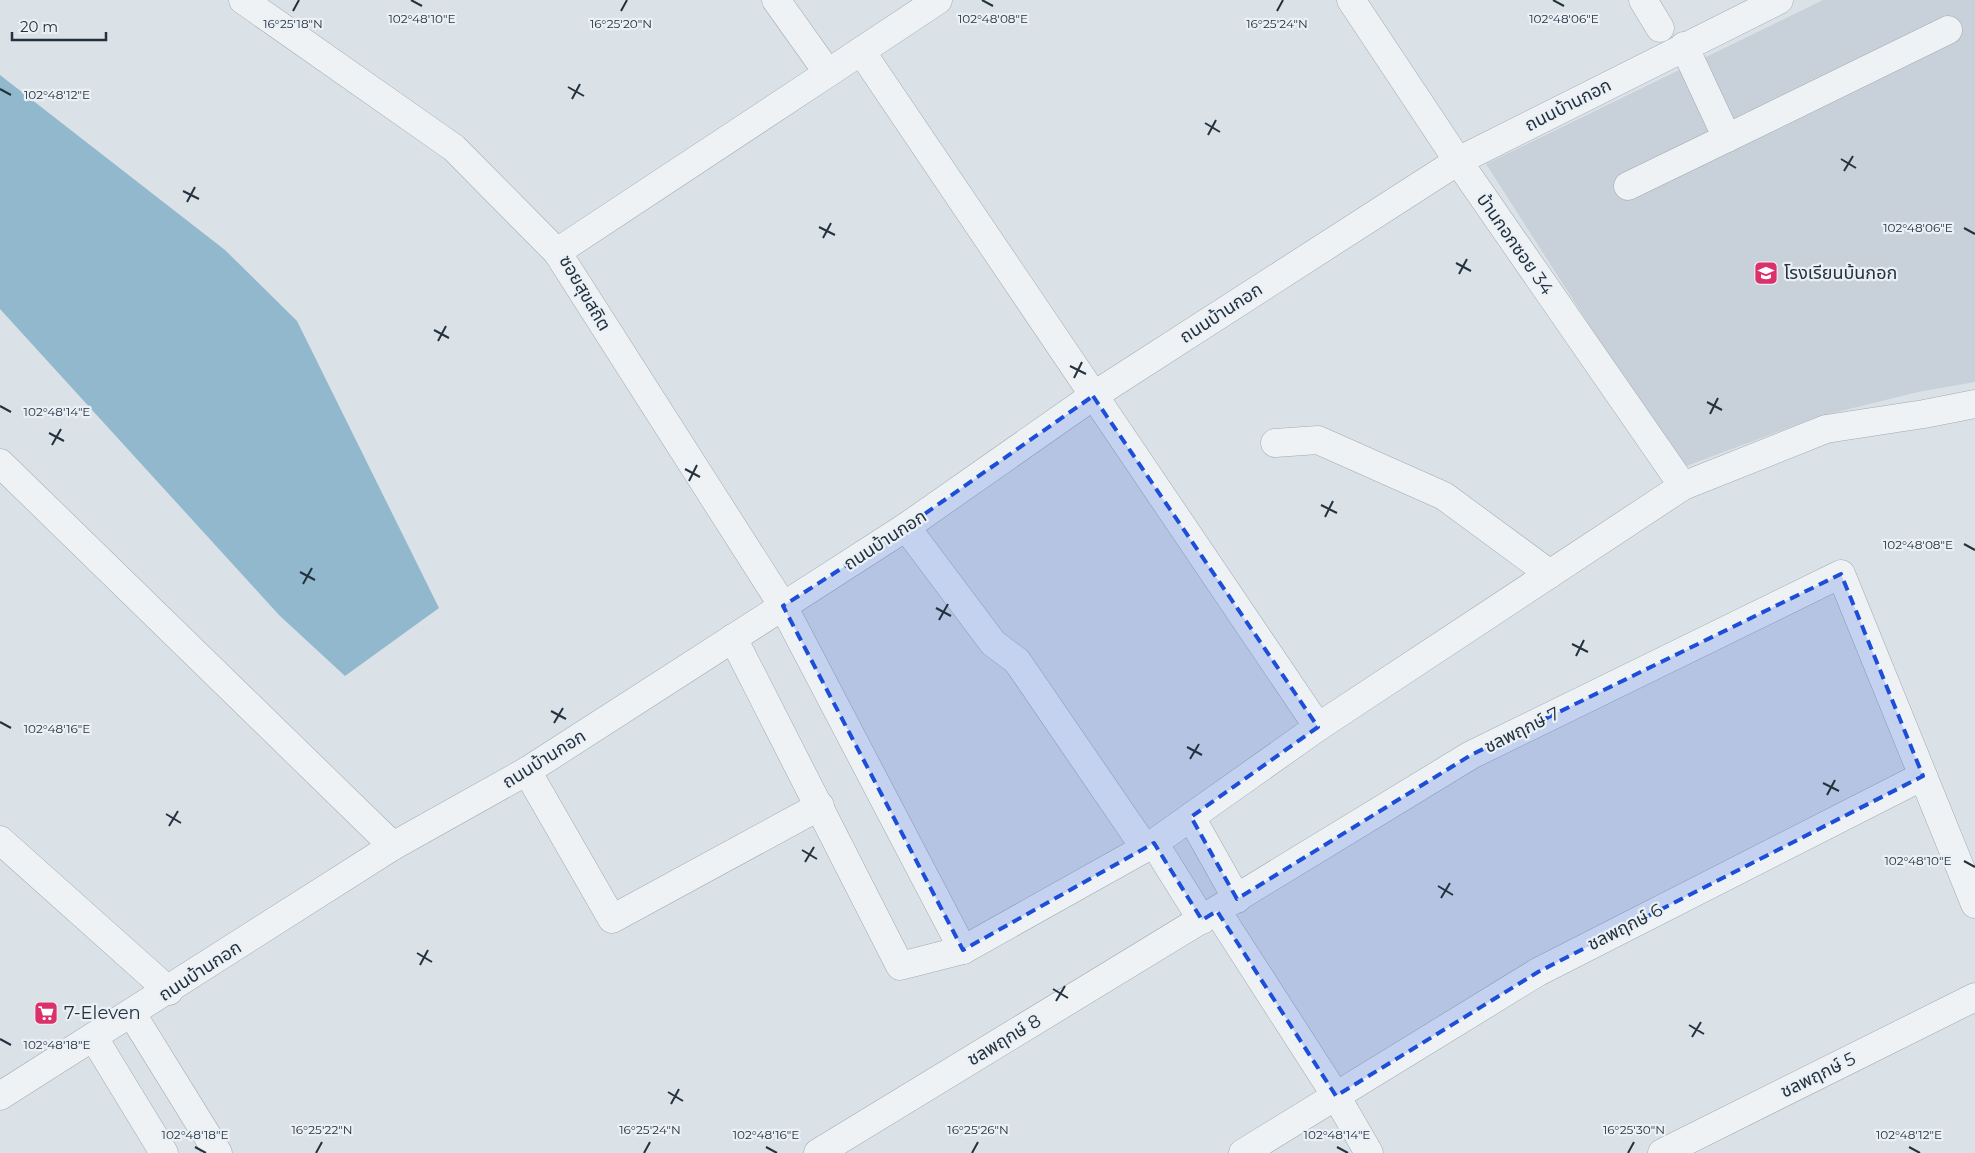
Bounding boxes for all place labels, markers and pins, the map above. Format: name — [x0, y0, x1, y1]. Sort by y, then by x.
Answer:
school or university icon: โรงเรียนบ้นกอก — [1753, 260, 1779, 286]
place label: โรงเรียนบ้นกอก — [1784, 262, 1897, 284]
supermarket icon: 7-Eleven — [33, 1000, 59, 1026]
place label: 7-Eleven — [64, 1002, 141, 1024]

